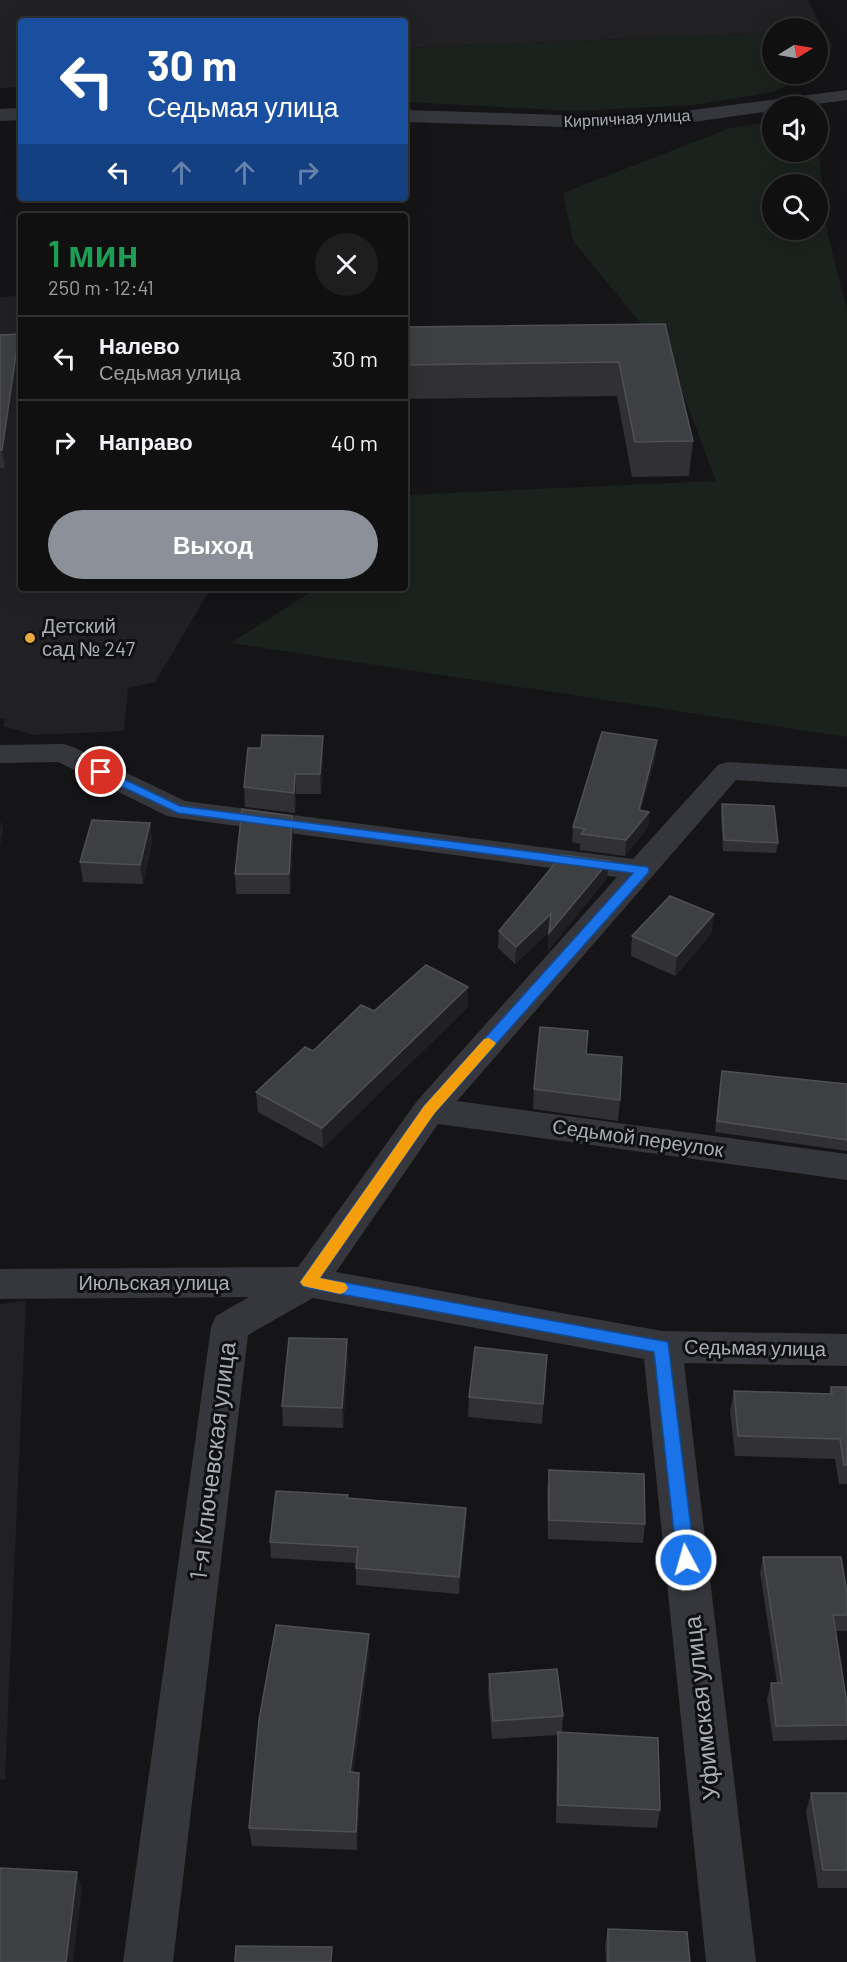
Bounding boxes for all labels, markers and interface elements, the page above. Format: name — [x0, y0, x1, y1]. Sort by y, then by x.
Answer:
north arrow — [762, 18, 828, 84]
map controls — [762, 18, 828, 240]
text: 30 m — [147, 39, 237, 89]
icon: left — [48, 42, 126, 120]
text: Седьмая улица — [147, 90, 339, 122]
button: sound — [762, 96, 828, 162]
street label: Кирпичная улица — [563, 105, 691, 130]
icon: left — [102, 156, 135, 189]
icon: ahead — [165, 156, 198, 189]
icon: ahead — [228, 156, 261, 189]
icon: right — [291, 156, 324, 189]
button: search — [762, 174, 828, 240]
text: 1 мин — [48, 231, 138, 274]
button: close — [315, 233, 378, 296]
text: 250 m · 12:41 — [48, 275, 154, 299]
text: Налево — [99, 332, 180, 358]
icon: left — [48, 342, 81, 375]
text: 30 m — [332, 345, 378, 371]
text: Седьмая улица — [99, 360, 241, 384]
icon: right — [48, 426, 81, 459]
text: Направо — [99, 428, 193, 454]
text: 40 m — [331, 429, 378, 455]
button: Выход — [48, 510, 378, 579]
place label: Детский сад № 247 — [42, 613, 135, 660]
marker: Детский сад № 247 — [23, 631, 37, 645]
pin — [75, 746, 126, 797]
icon: arrive — [84, 755, 117, 788]
street label: Седьмой переулок — [551, 1113, 725, 1161]
street label: Июльская улица — [78, 1270, 230, 1294]
street label: Седьмая улица — [684, 1334, 827, 1360]
street label: 1-я Ключевская улица — [183, 1340, 241, 1581]
position arrow — [654, 1528, 718, 1592]
street label: Уфимская улица — [676, 1614, 725, 1802]

